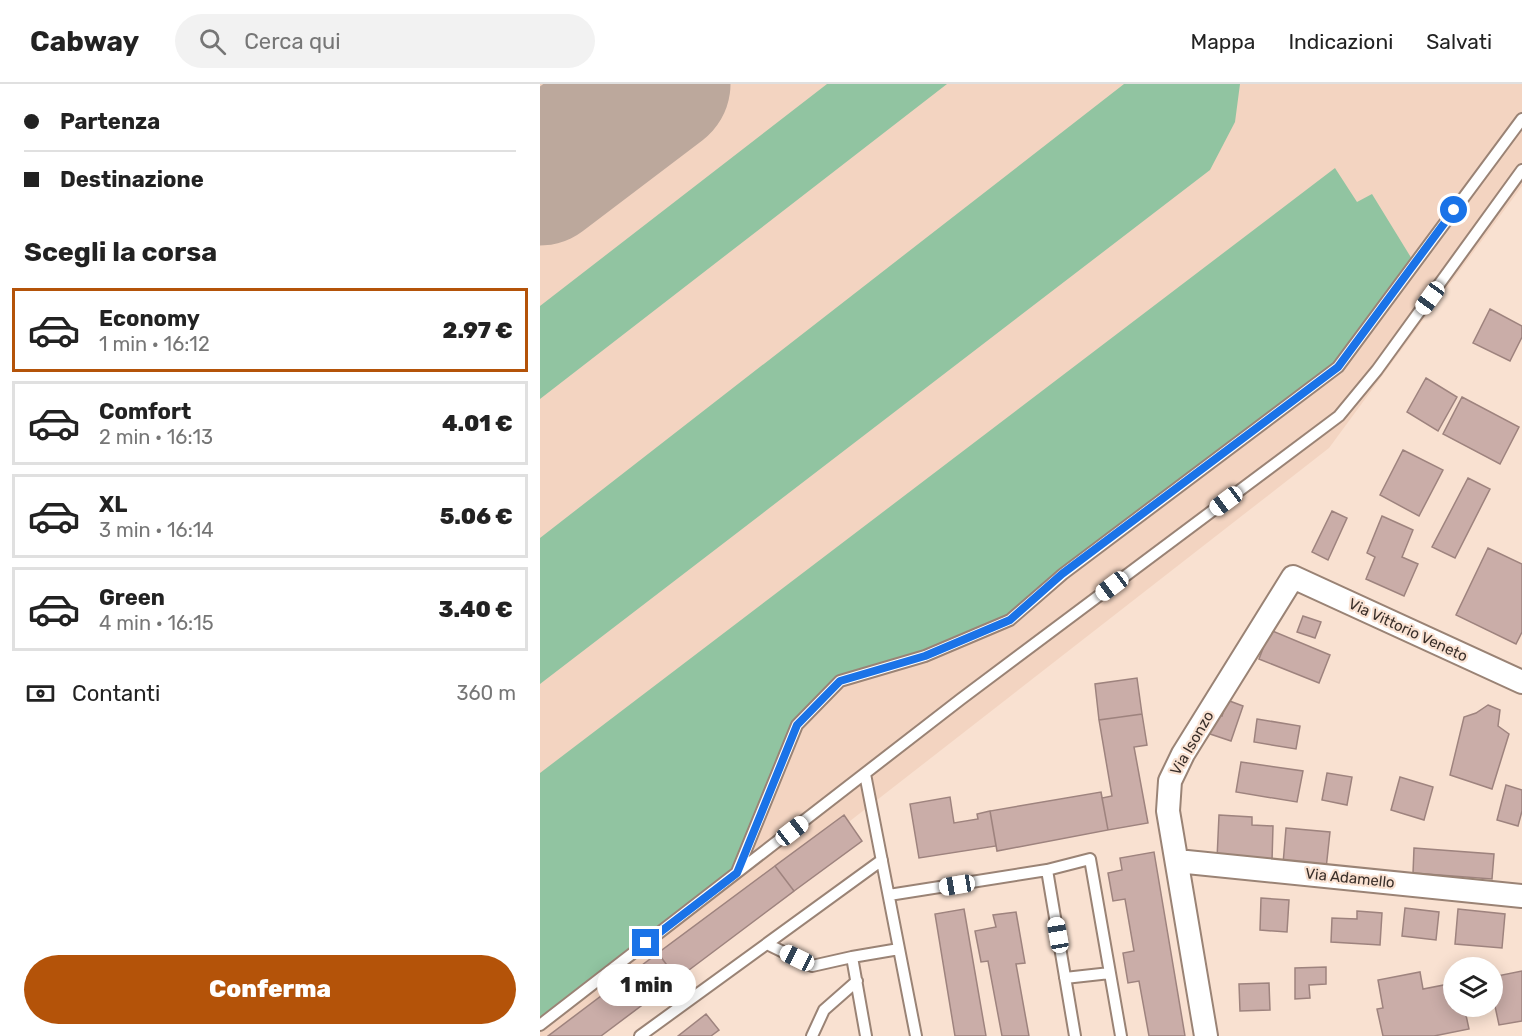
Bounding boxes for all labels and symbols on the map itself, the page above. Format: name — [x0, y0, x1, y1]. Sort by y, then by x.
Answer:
route start — [1440, 196, 1467, 223]
car — [1412, 278, 1448, 318]
car — [1206, 483, 1246, 519]
car — [1092, 568, 1132, 604]
street label: Via Vittorio Veneto — [1346, 595, 1470, 665]
street label: Via Isonzo — [1166, 708, 1218, 778]
car — [772, 813, 812, 849]
street label: Via Adamello — [1304, 864, 1396, 892]
car — [938, 873, 976, 897]
car — [1046, 916, 1070, 954]
route end — [632, 929, 659, 956]
car — [777, 942, 817, 974]
callout: 1 min — [597, 964, 696, 1006]

